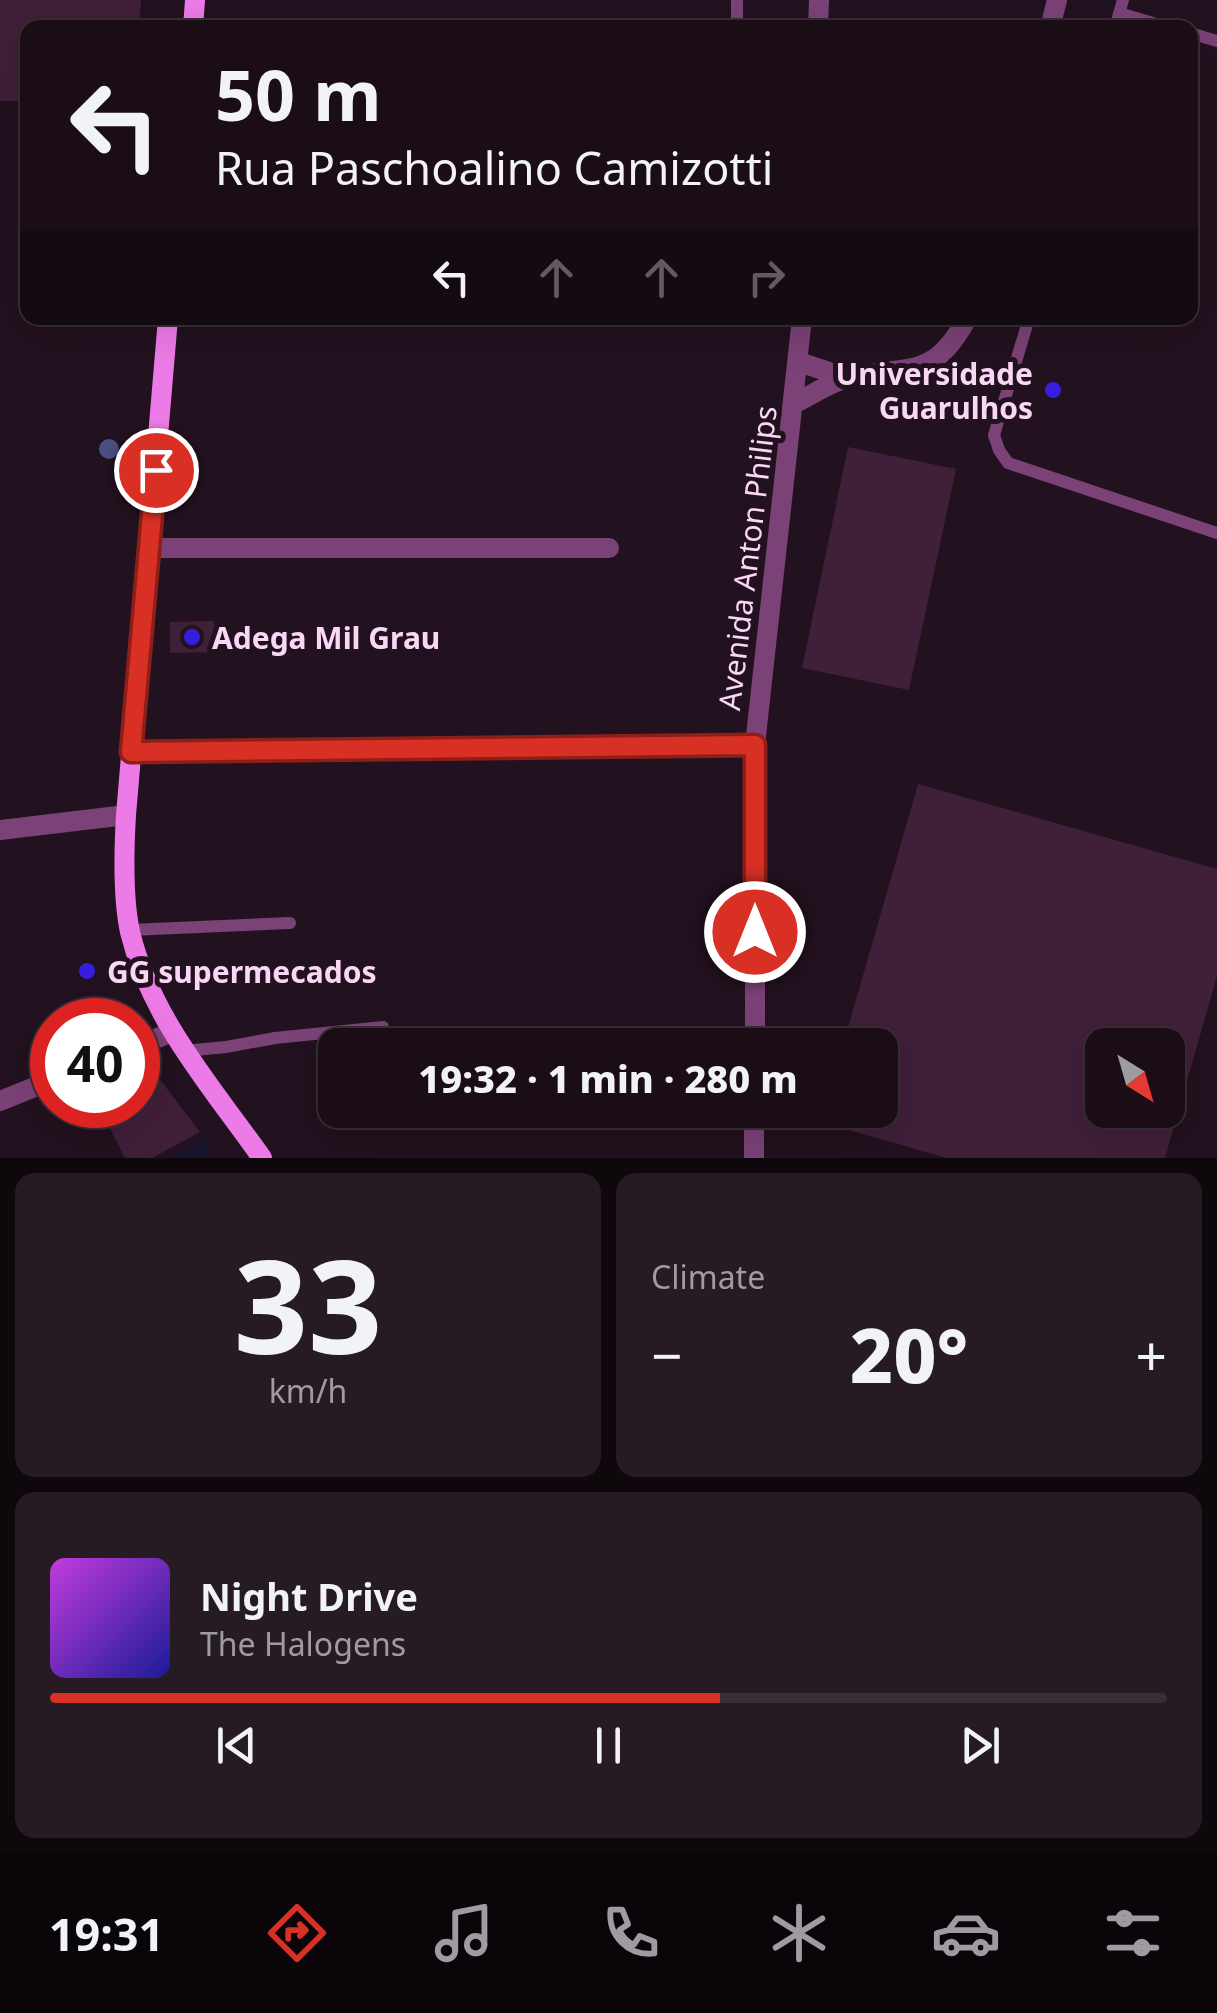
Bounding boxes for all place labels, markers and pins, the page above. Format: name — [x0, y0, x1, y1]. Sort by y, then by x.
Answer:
place label: Universidade Guarulhos — [836, 353, 1033, 428]
marker: Universidade Guarulhos — [1042, 379, 1064, 401]
pin — [114, 428, 199, 513]
place label: Adega Mil Grau — [212, 617, 440, 658]
marker: Adega Mil Grau — [181, 626, 203, 648]
place label: GG supermecados — [107, 951, 376, 992]
marker: GG supermecados — [76, 960, 98, 982]

